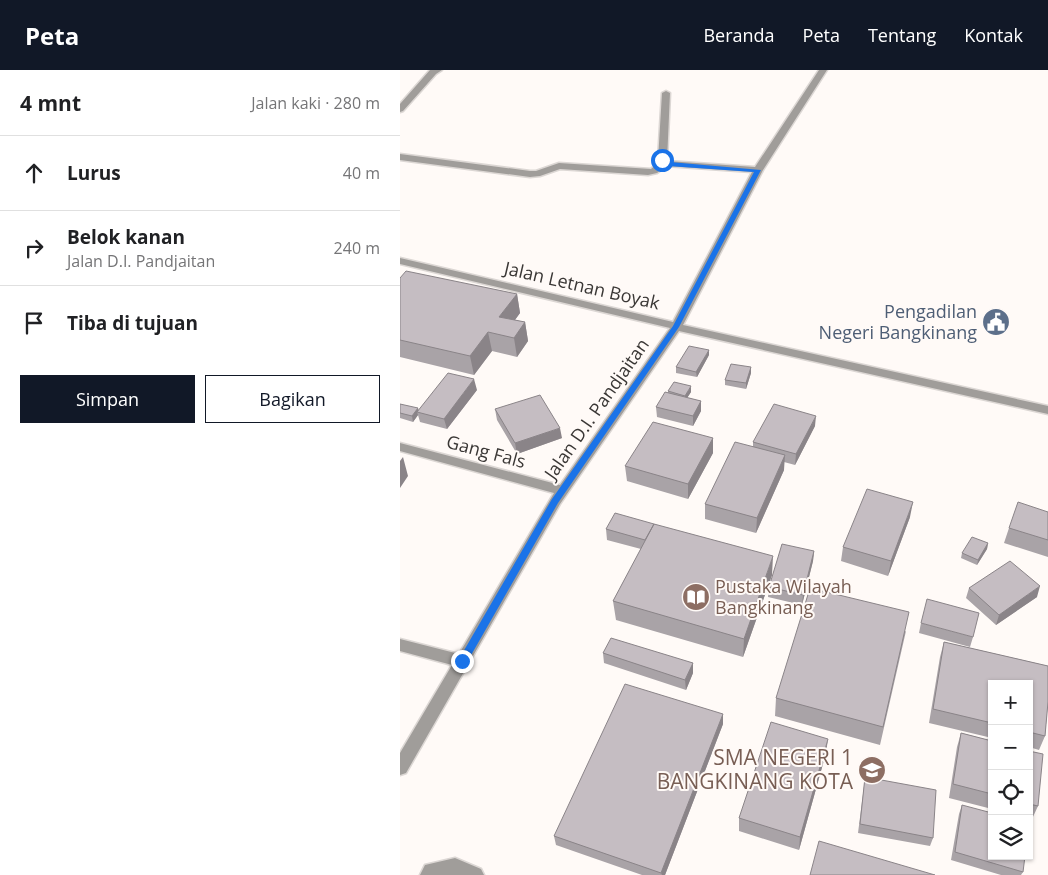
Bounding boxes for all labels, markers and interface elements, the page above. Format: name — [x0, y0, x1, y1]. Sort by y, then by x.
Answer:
text: Peta — [25, 19, 79, 52]
text: Beranda — [703, 23, 775, 47]
text: Peta — [803, 23, 840, 47]
text: Tentang — [868, 23, 936, 47]
text: Kontak — [964, 23, 1023, 47]
text: 4 mnt — [20, 89, 81, 117]
text: Jalan kaki · 280 m — [251, 92, 380, 114]
route start — [651, 149, 674, 172]
icon: ahead — [20, 159, 48, 187]
text: Lurus — [67, 160, 121, 186]
text: 40 m — [343, 162, 380, 184]
text: Belok kanan — [67, 224, 185, 250]
icon: right — [20, 234, 48, 262]
text: 240 m — [334, 237, 380, 259]
text: Jalan D.I. Pandjaitan — [67, 250, 215, 272]
street label: Jalan Letnan Boyak — [500, 255, 663, 315]
place label: Pengadilan Negeri Bangkinang — [819, 299, 977, 344]
public building icon: Pengadilan Negeri Bangkinang — [981, 307, 1011, 337]
icon: arrive — [20, 309, 48, 337]
text: Tiba di tujuan — [67, 310, 198, 336]
street label: Jalan D.I. Pandjaitan — [537, 333, 654, 485]
button: Simpan — [20, 375, 195, 423]
button: Bagikan — [205, 375, 380, 423]
street label: Gang Fals — [444, 429, 528, 473]
place label: Pustaka Wilayah Bangkinang — [715, 574, 852, 619]
library icon: Pustaka Wilayah Bangkinang — [681, 582, 711, 612]
route end — [451, 650, 474, 673]
map controls — [988, 680, 1033, 860]
button: + — [988, 680, 1033, 725]
button: − — [988, 725, 1033, 770]
place label: SMA NEGERI 1 BANGKINANG KOTA — [657, 743, 854, 795]
school or university icon: SMA NEGERI 1 BANGKINANG KOTA — [857, 755, 887, 785]
button: locate — [988, 770, 1033, 815]
button: layers — [988, 815, 1033, 860]

